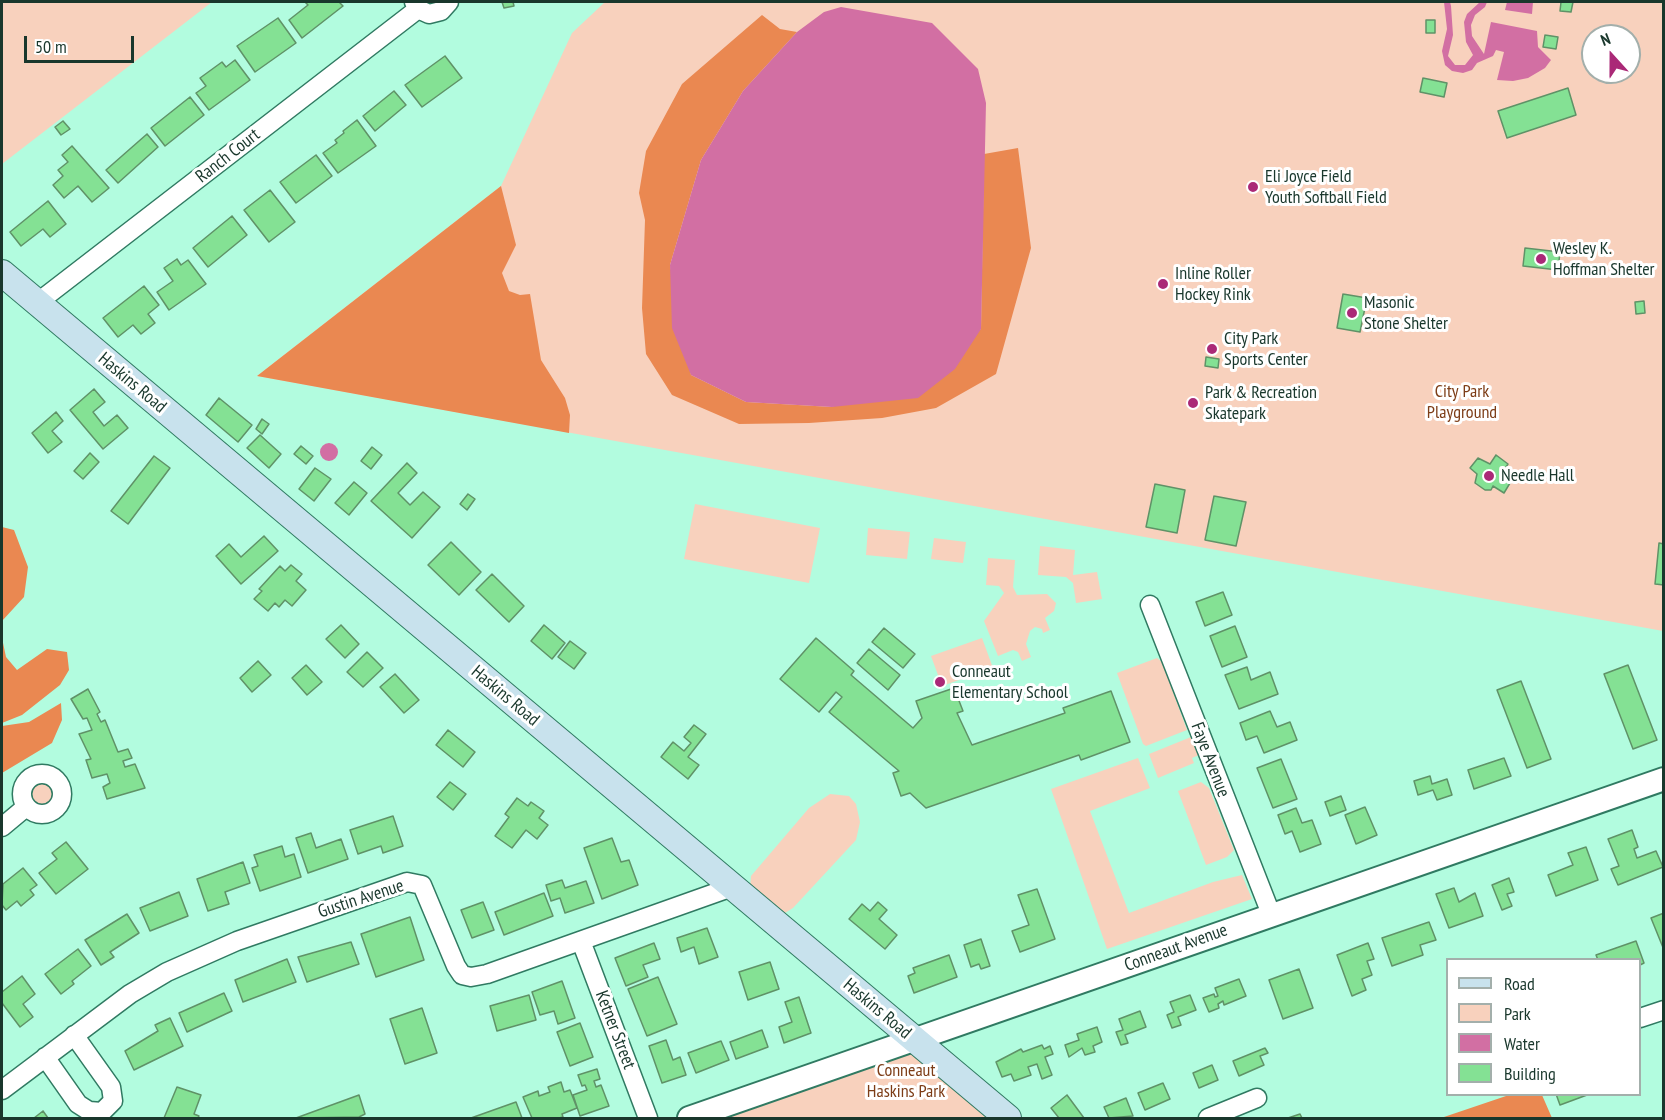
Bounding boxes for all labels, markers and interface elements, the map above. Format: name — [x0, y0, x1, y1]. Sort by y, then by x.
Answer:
scale bar — [27, 24, 136, 62]
north arrow — [1581, 24, 1641, 84]
text: N — [1598, 28, 1613, 50]
text: 50 m — [35, 35, 67, 58]
street label: Ranch Court — [192, 124, 264, 188]
place label: Eli Joyce Field Youth Softball Field — [1265, 166, 1387, 208]
marker: Eli Joyce Field Youth Softball Field — [1246, 180, 1260, 194]
place label: Wesley K. Hoffman Shelter — [1553, 238, 1655, 280]
marker: Wesley K. Hoffman Shelter — [1534, 252, 1548, 266]
place label: Inline Roller Hockey Rink — [1175, 263, 1251, 306]
marker: Inline Roller Hockey Rink — [1156, 277, 1170, 291]
place label: Masonic Stone Shelter — [1364, 292, 1448, 334]
marker: Masonic Stone Shelter — [1345, 306, 1359, 320]
place label: City Park Sports Center — [1224, 328, 1308, 370]
marker: City Park Sports Center — [1205, 342, 1219, 356]
street label: Haskins Road — [94, 348, 170, 418]
park label: City Park Playground — [1427, 381, 1497, 424]
place label: Park & Recreation Skatepark — [1205, 382, 1317, 424]
marker: Park & Recreation Skatepark — [1186, 396, 1200, 410]
place label: Needle Hall — [1501, 465, 1574, 487]
marker: Needle Hall — [1482, 469, 1496, 483]
street label: Haskins Road — [467, 661, 543, 731]
place label: Conneaut Elementary School — [952, 661, 1068, 704]
marker: Conneaut Elementary School — [933, 675, 947, 689]
street label: Faye Avenue — [1186, 720, 1234, 800]
street label: Gustin Avenue — [315, 875, 407, 923]
street label: Conneaut Avenue — [1122, 919, 1230, 977]
legend — [1446, 958, 1641, 1096]
text: Road — [1504, 972, 1535, 995]
street label: Haskins Road — [839, 974, 915, 1044]
street label: Ketner Street — [590, 988, 640, 1072]
text: Park — [1504, 1002, 1531, 1025]
text: Water — [1504, 1032, 1540, 1055]
park label: Conneaut Haskins Park — [867, 1060, 945, 1102]
text: Building — [1504, 1062, 1556, 1085]

